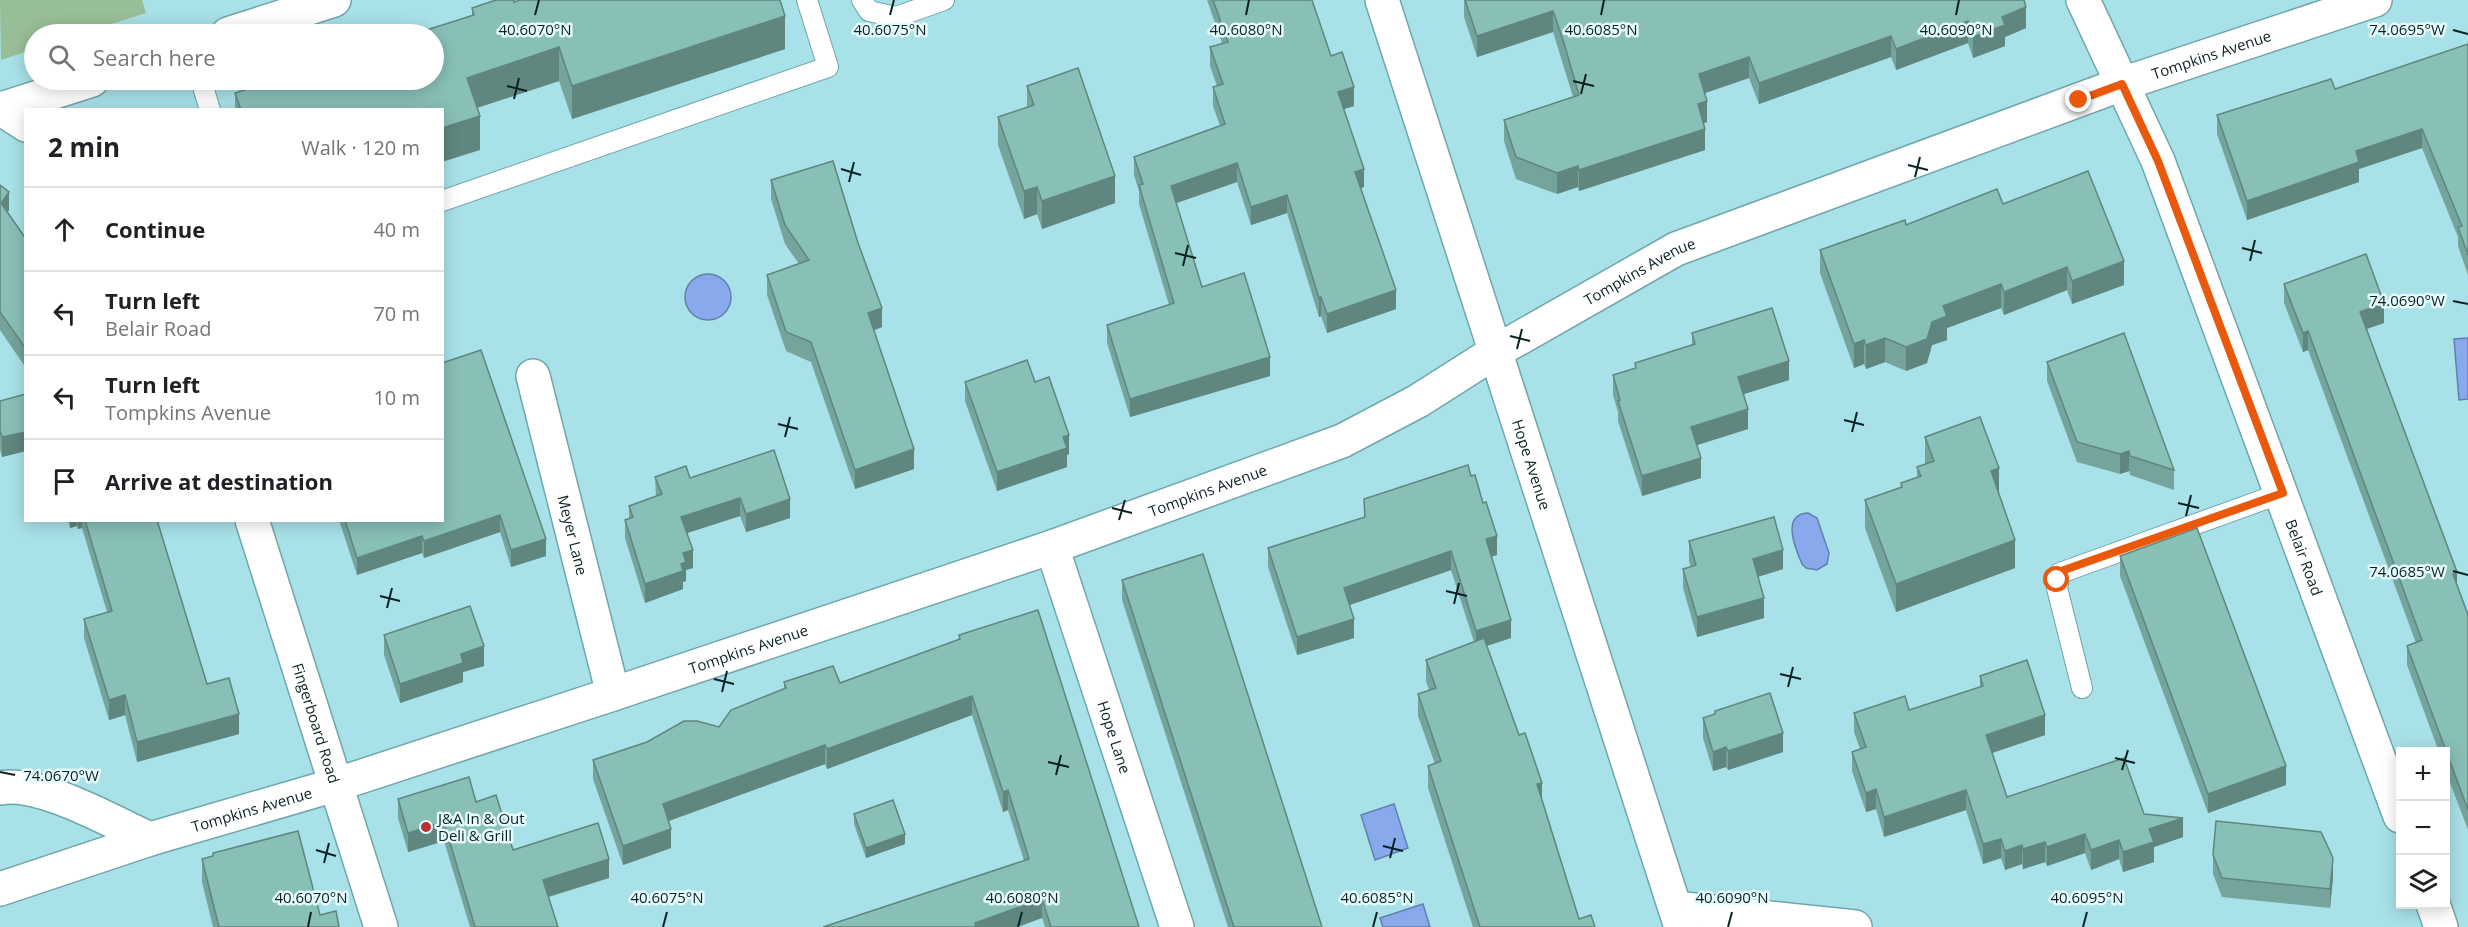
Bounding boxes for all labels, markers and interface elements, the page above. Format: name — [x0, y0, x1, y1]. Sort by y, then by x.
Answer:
text: 40.6070°N — [498, 19, 572, 39]
text: 40.6075°N — [853, 19, 927, 39]
text: 40.6080°N — [1209, 19, 1283, 39]
text: 40.6085°N — [1564, 19, 1638, 39]
text: 40.6090°N — [1919, 19, 1993, 39]
text: 74.0695°W — [2369, 19, 2445, 39]
search box — [24, 24, 444, 90]
street label: Tompkins Avenue — [2149, 25, 2273, 84]
icon: search — [45, 41, 78, 74]
text: Search here — [93, 42, 216, 72]
route end — [2065, 86, 2091, 112]
text: 2 min — [48, 129, 120, 165]
text: Walk · 120 m — [301, 134, 420, 161]
icon: ahead — [48, 213, 81, 246]
text: Continue — [105, 214, 205, 244]
text: 40 m — [373, 216, 420, 243]
street label: Tompkins Avenue — [1580, 233, 1698, 310]
text: Turn left — [105, 285, 200, 315]
text: 74.0690°W — [2369, 290, 2445, 310]
icon: left — [48, 297, 81, 330]
text: 70 m — [373, 300, 420, 327]
text: Belair Road — [105, 315, 211, 342]
text: Turn left — [105, 369, 200, 399]
icon: left — [48, 381, 81, 414]
text: 10 m — [373, 384, 420, 411]
text: Tompkins Avenue — [105, 399, 271, 426]
street label: Hope Avenue — [1508, 417, 1556, 512]
street label: Tompkins Avenue — [1146, 459, 1270, 521]
icon: arrive — [48, 465, 81, 498]
text: Arrive at destination — [105, 466, 333, 496]
street label: Meyer Lane — [553, 493, 593, 577]
street label: Belair Road — [2281, 516, 2328, 598]
text: 74.0685°W — [2369, 561, 2445, 581]
route start — [2043, 566, 2069, 592]
street label: Tompkins Avenue — [686, 619, 811, 678]
street label: Fingerboard Road — [288, 660, 345, 786]
street label: Hope Lane — [1093, 698, 1136, 776]
map controls — [2396, 747, 2450, 909]
button: + — [2396, 747, 2450, 801]
text: 74.0670°W — [23, 765, 99, 785]
street label: Tompkins Avenue — [189, 782, 314, 836]
button: − — [2396, 801, 2450, 855]
place label: J&A In & Out Deli & Grill — [436, 808, 525, 845]
marker: J&A In & Out Deli & Grill — [419, 820, 433, 834]
button: layers — [2396, 855, 2450, 909]
text: 40.6070°N — [274, 887, 348, 907]
text: 40.6075°N — [630, 887, 704, 907]
text: 40.6080°N — [985, 887, 1059, 907]
text: 40.6085°N — [1340, 887, 1414, 907]
text: 40.6090°N — [1695, 887, 1769, 907]
text: 40.6095°N — [2050, 887, 2124, 907]

